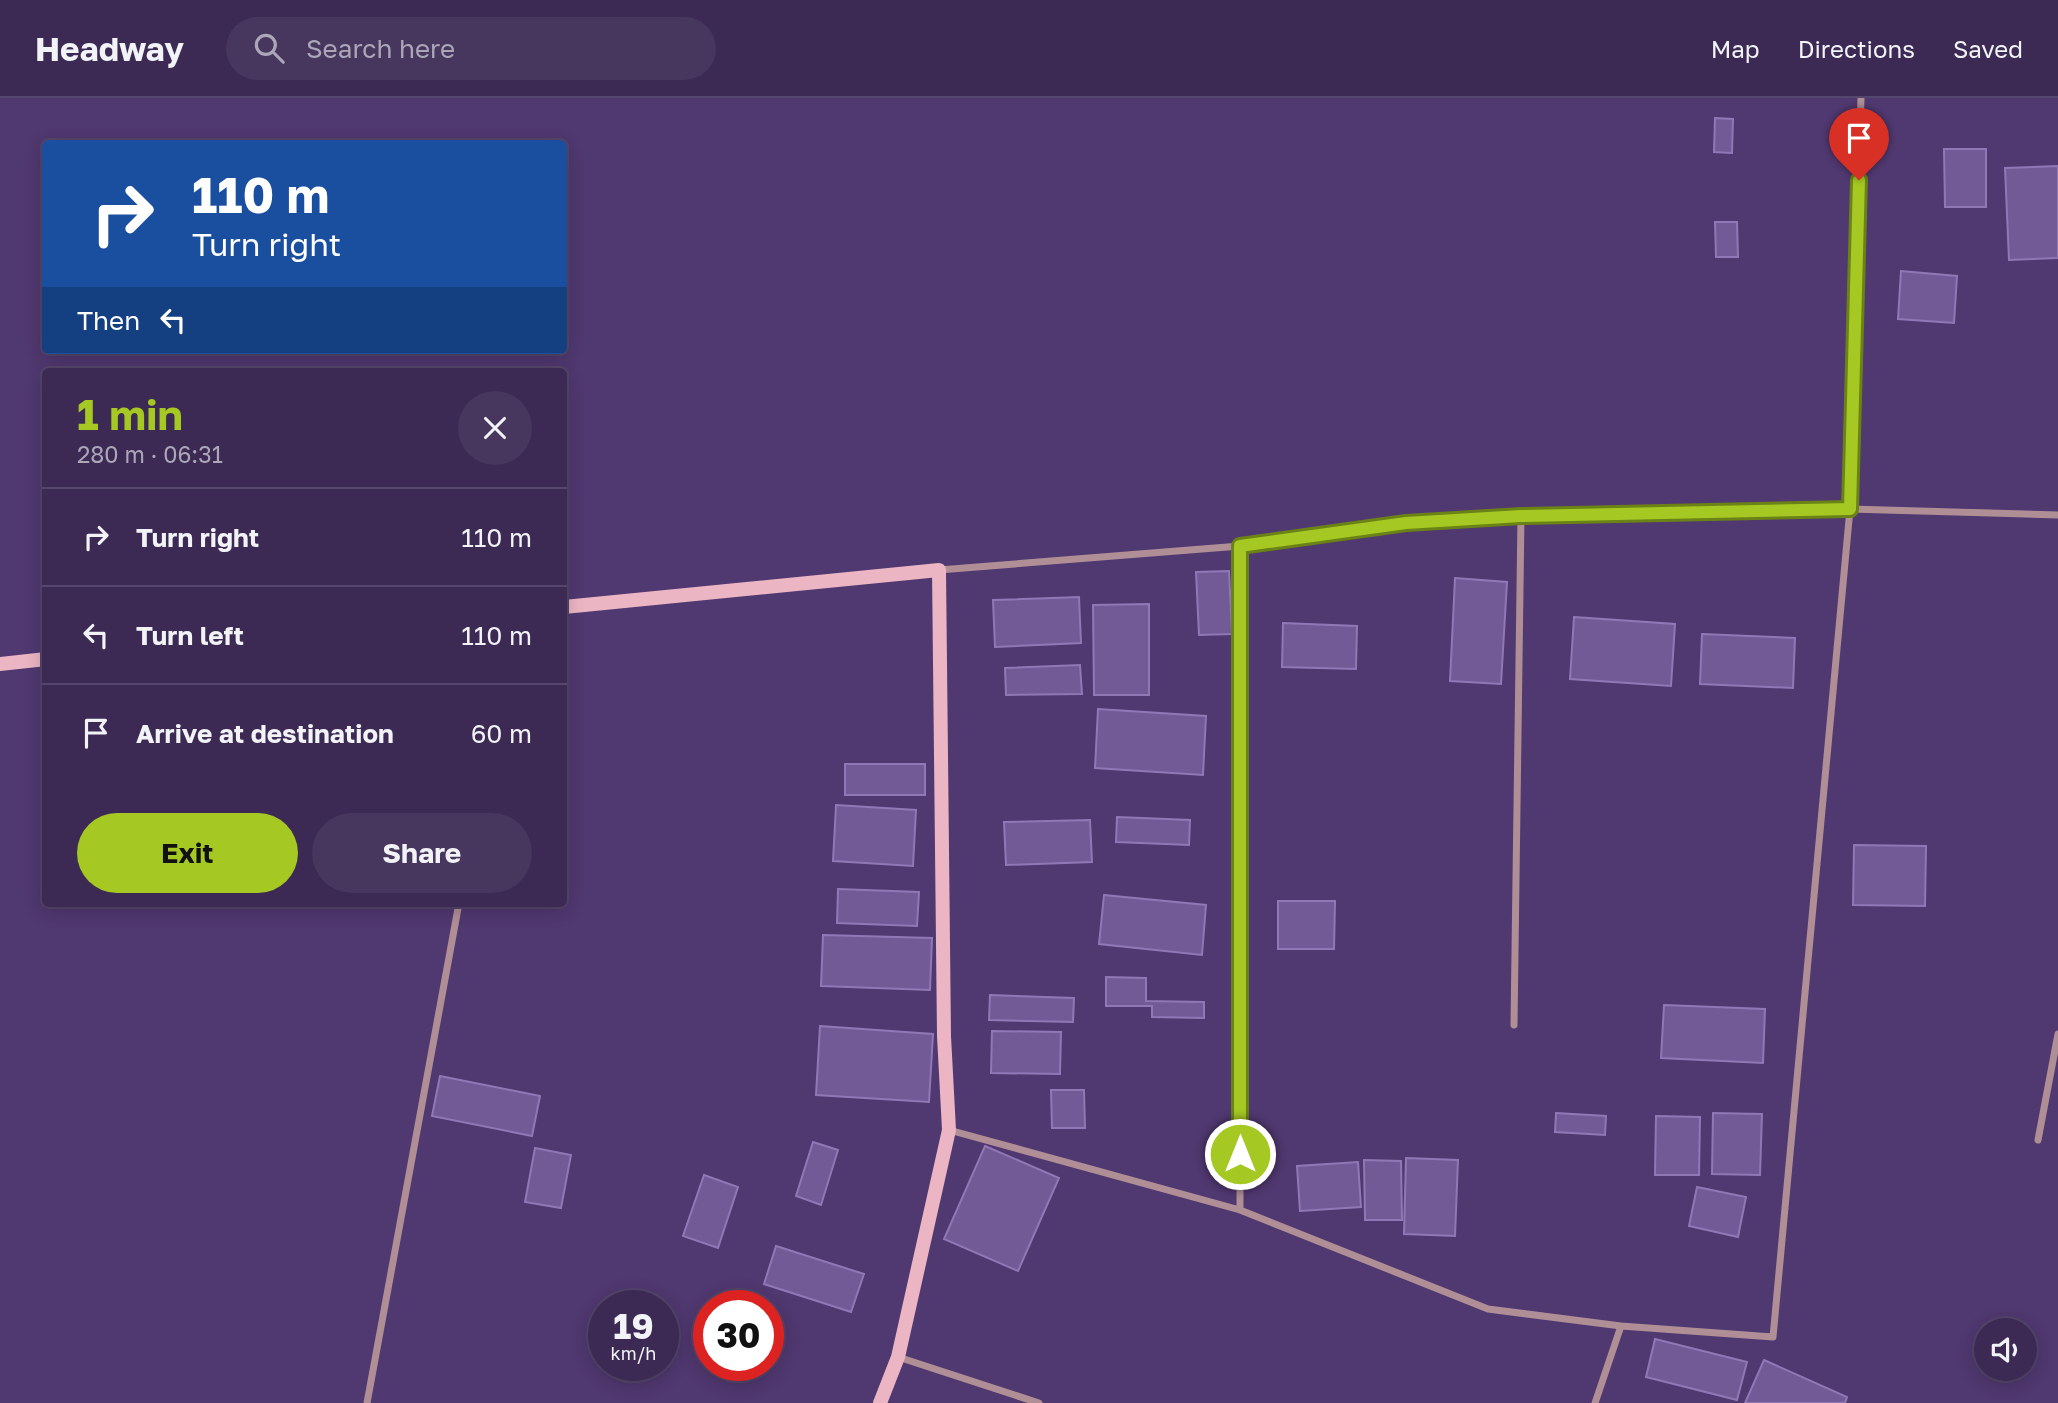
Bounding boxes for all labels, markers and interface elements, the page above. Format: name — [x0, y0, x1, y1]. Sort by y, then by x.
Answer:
search box — [226, 17, 716, 80]
text: Headway — [35, 29, 184, 68]
icon: search — [250, 29, 288, 67]
text: Search here — [306, 33, 455, 64]
text: Map — [1711, 34, 1760, 63]
text: Directions — [1798, 34, 1915, 63]
text: Saved — [1953, 34, 2023, 63]
pin — [1829, 108, 1889, 180]
icon: arrive — [1840, 119, 1878, 157]
text: 110 m — [192, 165, 329, 224]
icon: right — [77, 168, 168, 259]
text: Turn right — [192, 225, 341, 263]
icon: left — [154, 301, 192, 339]
text: Then — [77, 305, 140, 336]
text: 1 min — [77, 389, 183, 439]
button: close — [458, 391, 532, 465]
text: 280 m · 06:31 — [77, 440, 223, 468]
icon: right — [77, 518, 115, 556]
text: Turn right — [136, 522, 259, 553]
text: 110 m — [461, 522, 532, 553]
icon: left — [77, 616, 115, 654]
text: Turn left — [136, 620, 244, 651]
text: 110 m — [461, 620, 532, 651]
icon: arrive — [77, 714, 115, 752]
text: Arrive at destination — [136, 718, 394, 749]
text: 60 m — [471, 718, 532, 749]
button: Exit — [77, 813, 298, 893]
button: Share — [312, 813, 532, 893]
position arrow — [1203, 1117, 1277, 1191]
speed limit sign: 30 — [693, 1290, 784, 1381]
text: 19 — [613, 1305, 654, 1347]
map controls — [1974, 1318, 2037, 1381]
button: sound — [1974, 1318, 2037, 1381]
text: km/h — [611, 1342, 656, 1364]

